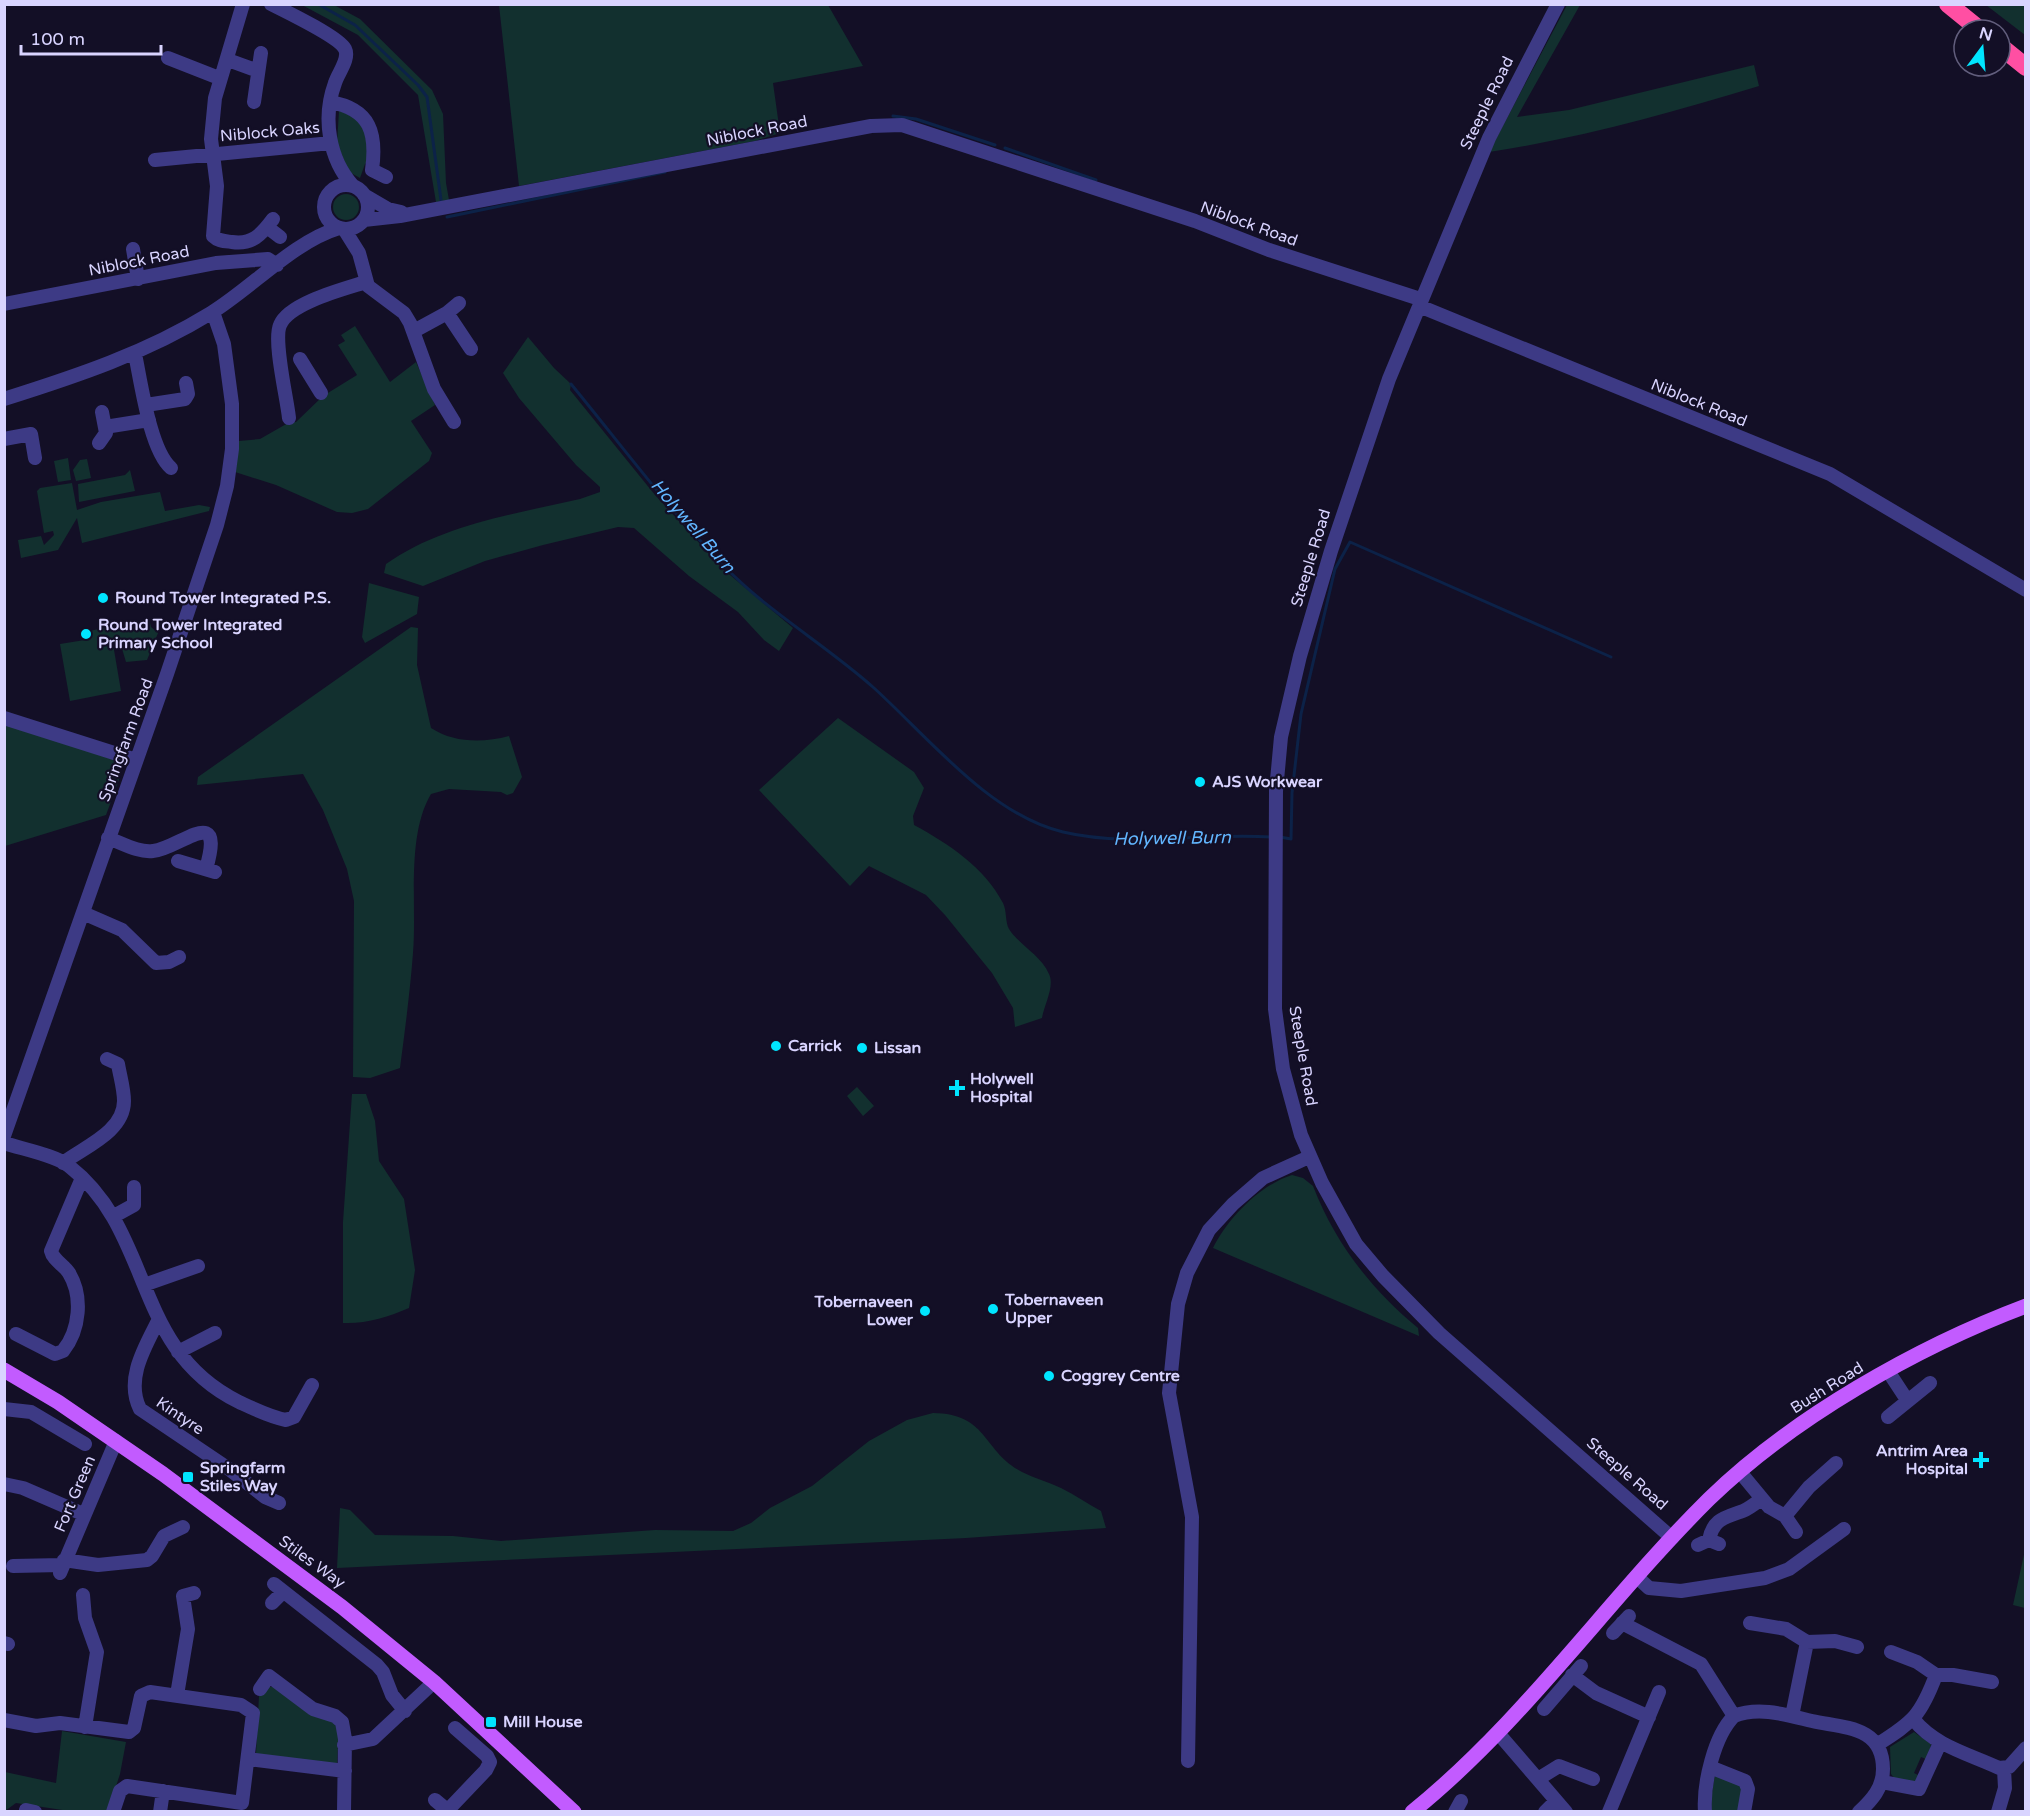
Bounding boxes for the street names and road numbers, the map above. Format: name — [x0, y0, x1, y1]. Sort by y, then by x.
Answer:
street label: Steeple Road — [1456, 53, 1518, 153]
street label: Niblock Road — [705, 111, 809, 151]
street label: Niblock Oaks — [219, 118, 321, 146]
street label: Niblock Road — [1198, 197, 1300, 251]
street label: Niblock Road — [87, 241, 191, 281]
street label: Niblock Road — [1648, 375, 1750, 431]
street label: Steeple Road — [1287, 507, 1335, 609]
street label: Springfarm Road — [94, 676, 158, 804]
street label: Steeple Road — [1284, 1004, 1322, 1108]
street label: Bush Road — [1787, 1358, 1867, 1418]
street label: Kintyre — [152, 1393, 208, 1439]
street label: Steeple Road — [1582, 1433, 1672, 1515]
street label: Fort Green — [50, 1453, 100, 1535]
street label: Stiles Way — [275, 1531, 350, 1593]

